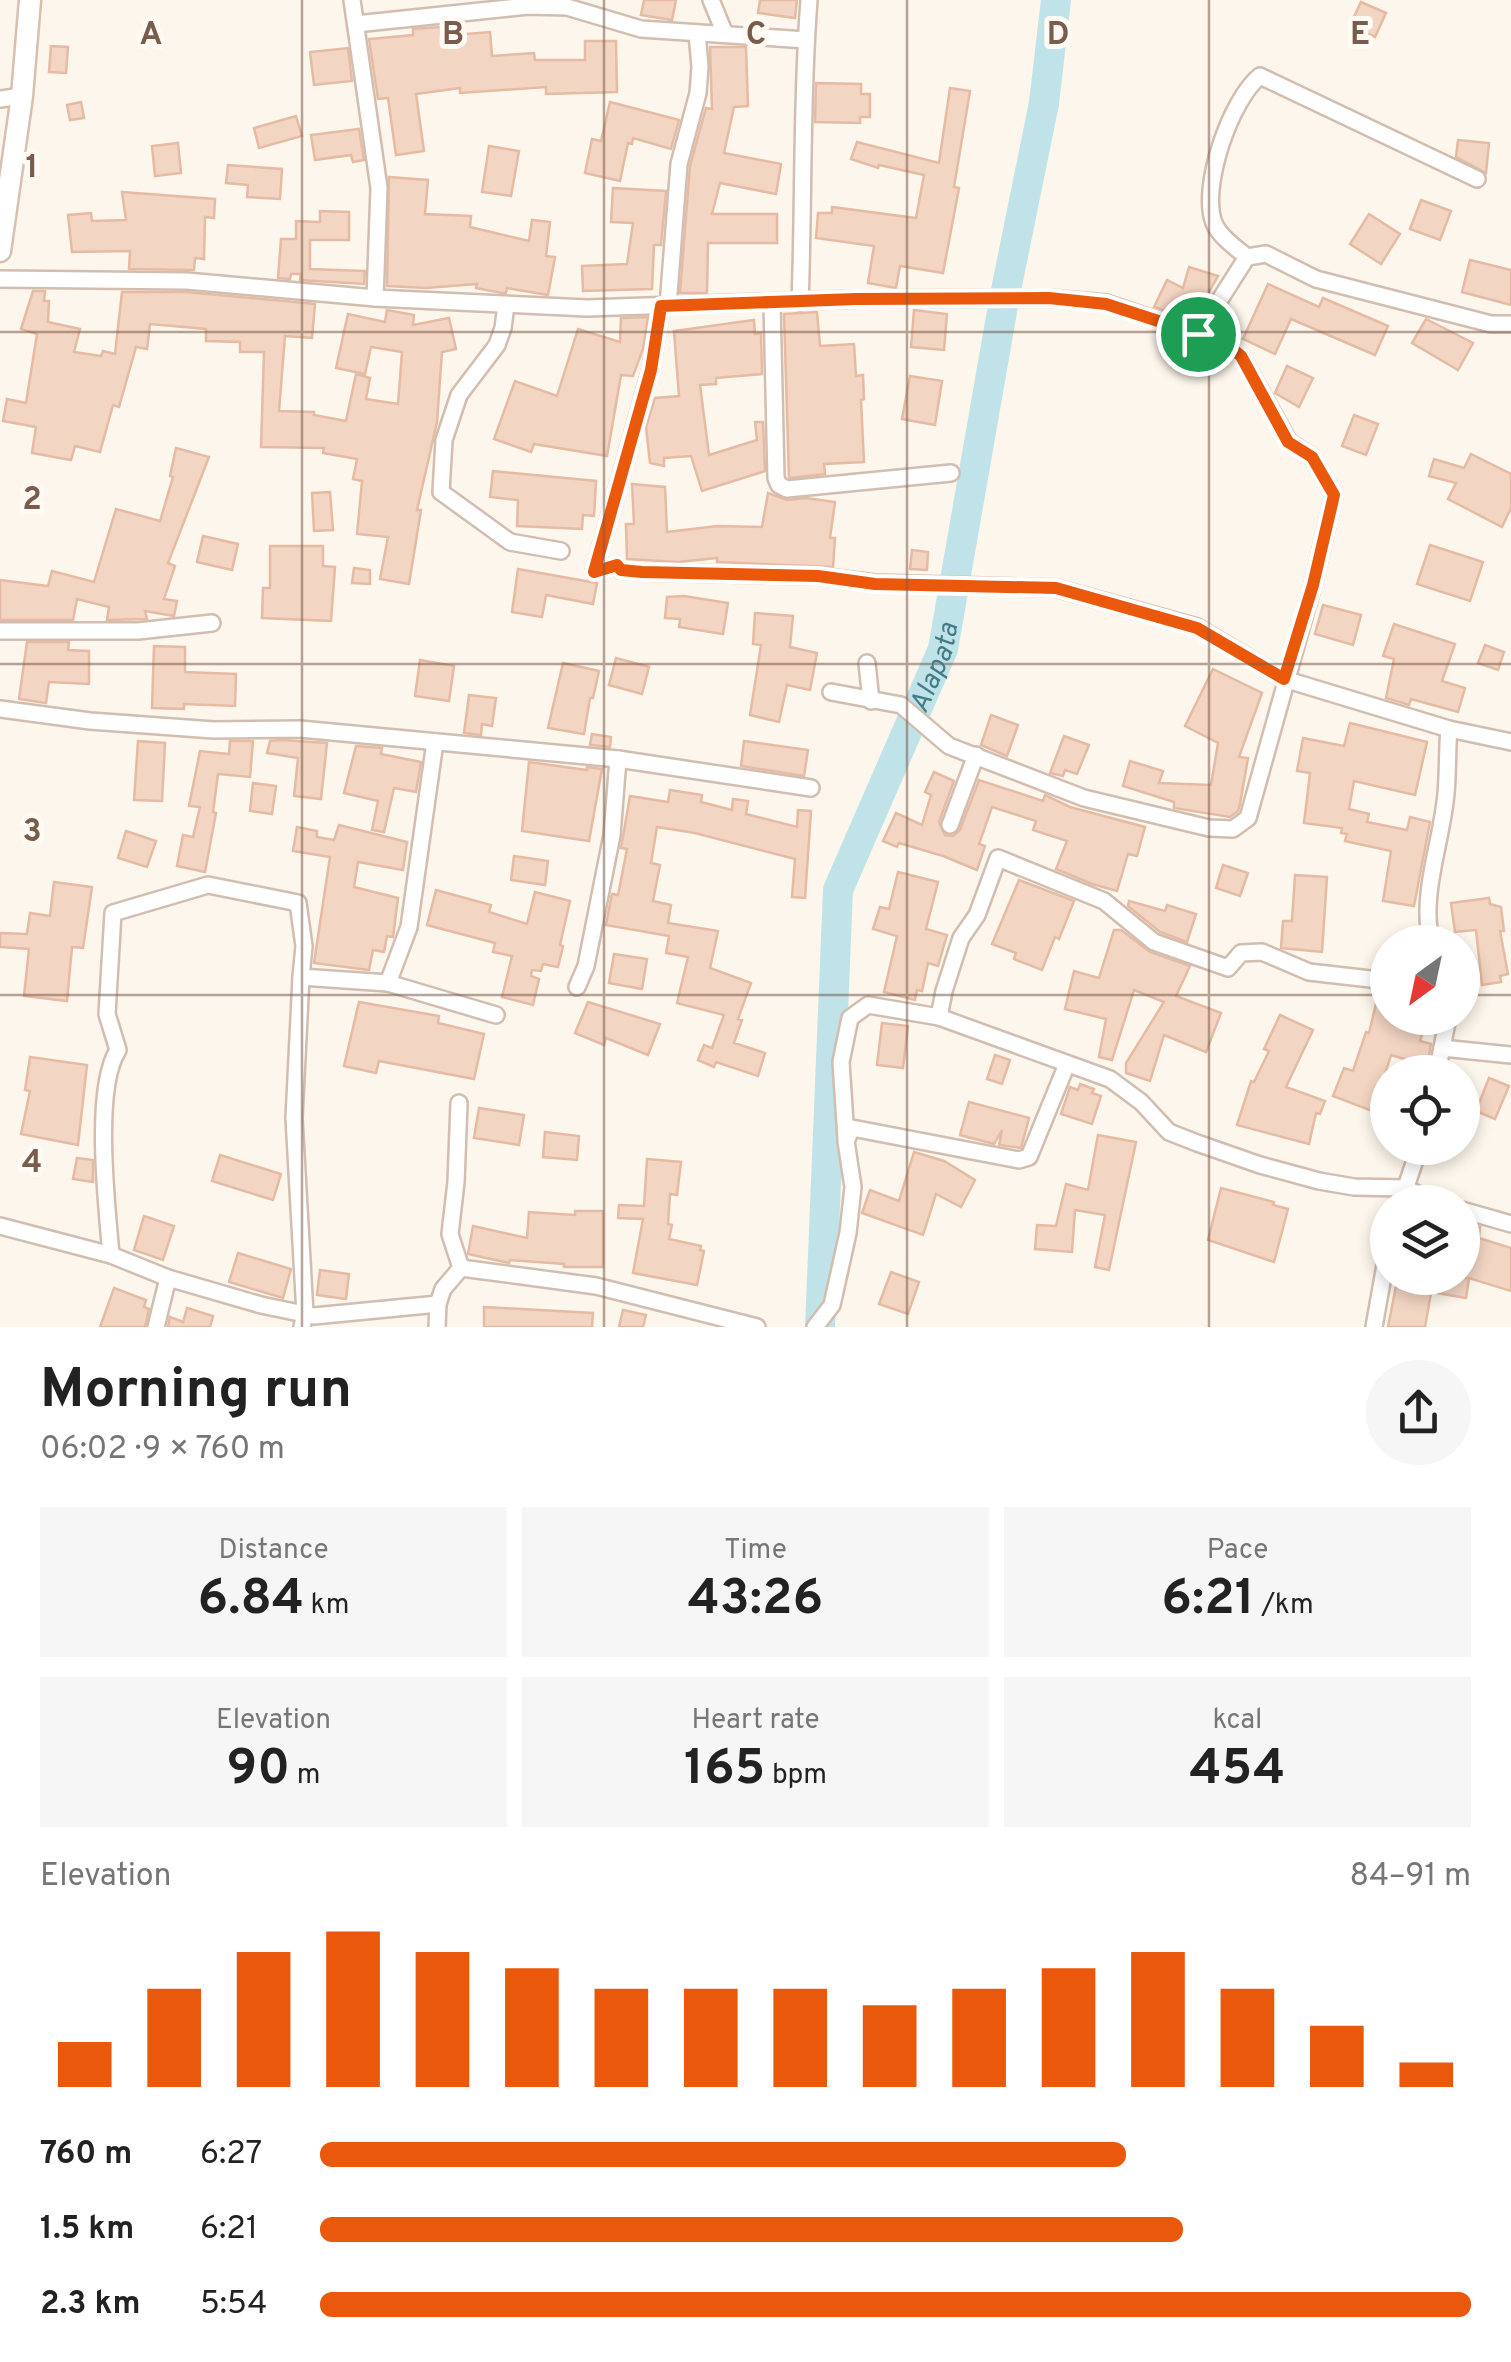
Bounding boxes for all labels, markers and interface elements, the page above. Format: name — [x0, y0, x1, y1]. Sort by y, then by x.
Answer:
text: A — [140, 16, 162, 56]
text: B — [442, 16, 464, 56]
text: C — [746, 16, 766, 56]
text: D — [1047, 16, 1069, 56]
text: E — [1350, 16, 1370, 56]
text: 1 — [26, 149, 38, 189]
pin — [1156, 292, 1241, 377]
icon: arrive — [1171, 307, 1226, 362]
text: 2 — [22, 481, 42, 521]
water label: Alapata — [902, 620, 968, 719]
text: 3 — [22, 813, 42, 853]
north arrow — [1370, 925, 1480, 1035]
map controls — [1370, 925, 1480, 1295]
button: locate — [1370, 1055, 1480, 1165]
text: 4 — [22, 1144, 42, 1184]
button: layers — [1370, 1185, 1480, 1295]
text: Morning run — [40, 1357, 352, 1427]
button: share — [1366, 1360, 1471, 1465]
text: 06:02 · 9 × 760 m — [40, 1430, 285, 1470]
text: Distance — [219, 1533, 328, 1569]
text: Time — [724, 1533, 787, 1569]
text: Pace — [1207, 1533, 1268, 1569]
text: 6.84 — [198, 1569, 304, 1632]
text: 43:26 — [688, 1569, 823, 1632]
text: 6:21 — [1161, 1569, 1255, 1632]
text: km — [304, 1588, 349, 1624]
text: /km — [1255, 1588, 1314, 1624]
text: Elevation — [216, 1703, 331, 1739]
text: Heart rate — [691, 1703, 820, 1739]
text: kcal — [1213, 1703, 1262, 1739]
text: 90 — [226, 1739, 290, 1802]
text: 165 — [684, 1739, 765, 1802]
text: 454 — [1190, 1739, 1285, 1802]
text: m — [290, 1758, 321, 1794]
text: bpm — [765, 1758, 827, 1794]
text: Elevation — [40, 1857, 172, 1897]
text: 84–91 m — [1350, 1857, 1471, 1897]
text: 760 m — [40, 2135, 132, 2175]
text: 6:27 — [200, 2135, 262, 2175]
text: 1.5 km — [40, 2210, 134, 2250]
text: 6:21 — [200, 2210, 258, 2250]
text: 2.3 km — [40, 2285, 141, 2325]
text: 5:54 — [200, 2285, 267, 2325]

